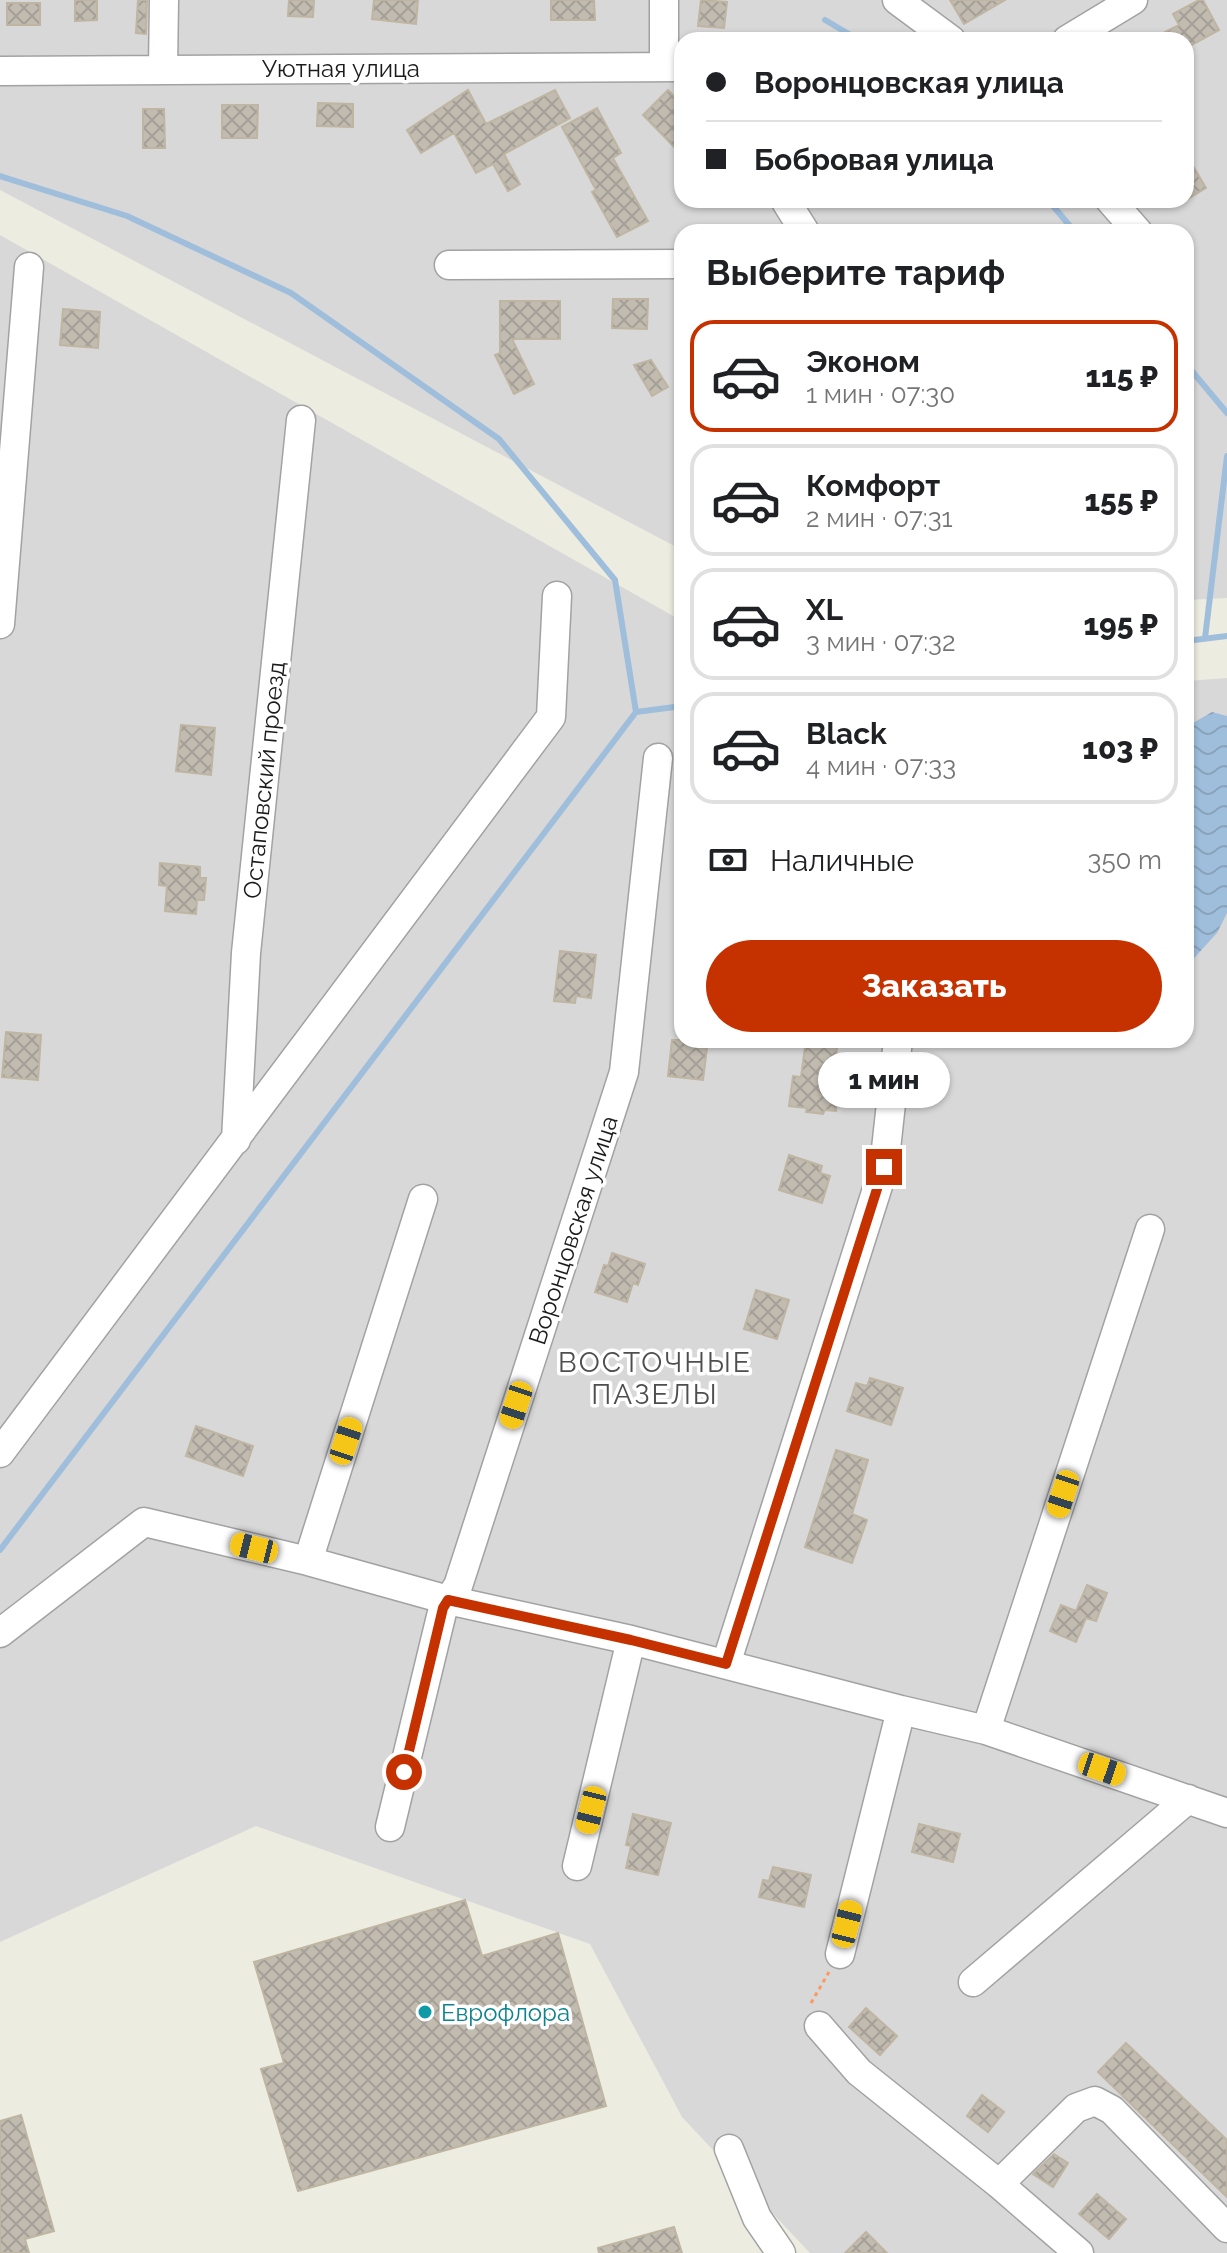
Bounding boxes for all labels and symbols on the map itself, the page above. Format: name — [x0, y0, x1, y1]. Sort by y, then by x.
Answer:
street label: Уютная улица — [262, 54, 420, 83]
street label: Остаповский проезд — [237, 660, 291, 900]
callout: 1 мин — [818, 1051, 950, 1107]
street label: Воронцовская улица — [522, 1112, 624, 1348]
route end — [866, 1149, 902, 1185]
district label: ВОСТОЧНЫЕ ПАЗЕЛЫ — [558, 1346, 752, 1411]
car — [497, 1378, 535, 1432]
car — [327, 1414, 365, 1468]
car — [1044, 1467, 1082, 1521]
car — [228, 1531, 280, 1565]
car — [1075, 1750, 1129, 1788]
route start — [386, 1754, 422, 1790]
car — [574, 1784, 608, 1836]
car — [830, 1898, 864, 1950]
place label: Еврофлора — [441, 1998, 570, 2027]
marker: Еврофлора — [416, 2003, 434, 2021]

